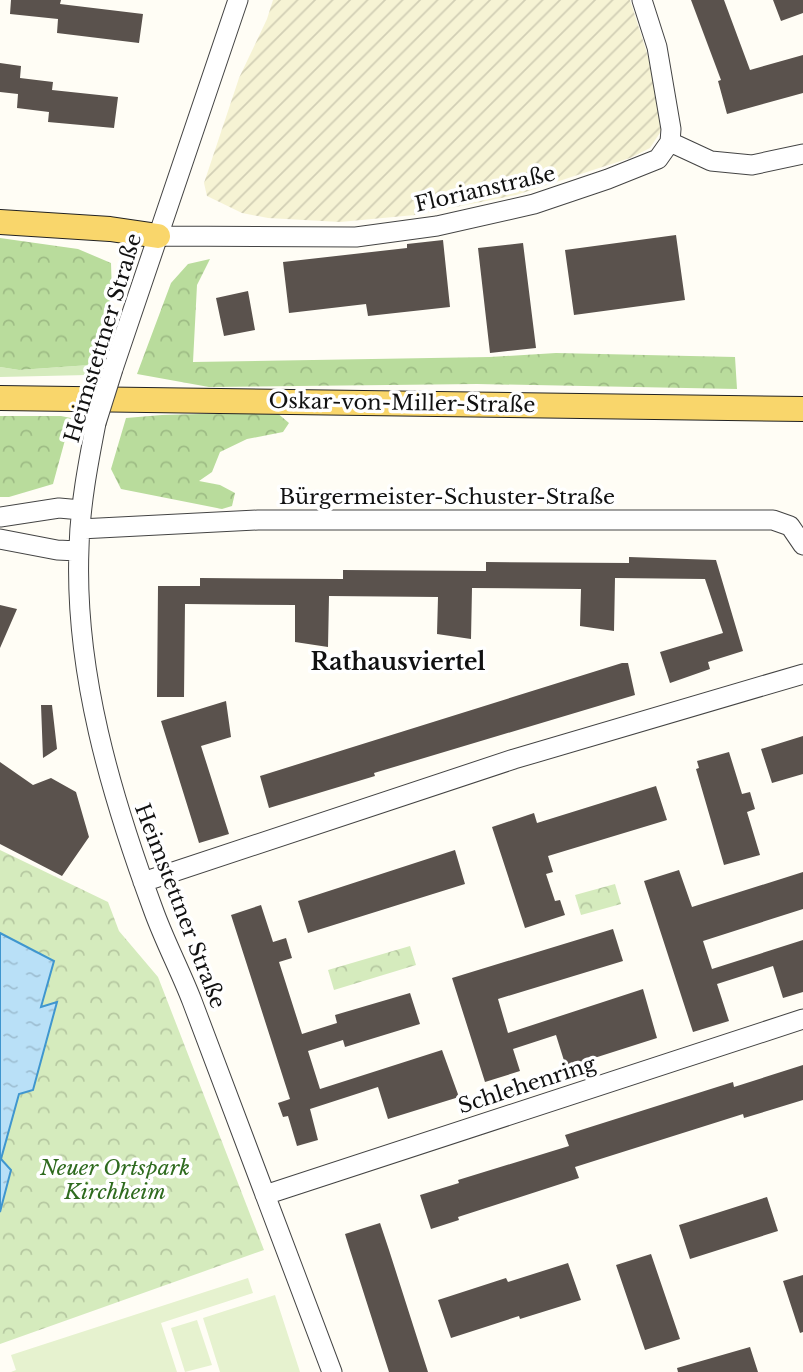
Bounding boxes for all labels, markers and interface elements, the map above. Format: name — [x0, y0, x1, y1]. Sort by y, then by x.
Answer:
street label: Florianstraße — [412, 160, 558, 218]
street label: Heimstettner Straße — [59, 230, 147, 446]
street label: Oskar-von-Miller-Straße — [268, 388, 536, 418]
street label: Bürgermeister-Schuster-Straße — [279, 484, 615, 510]
district label: Rathausviertel — [310, 648, 486, 676]
street label: Heimstettner Straße — [129, 800, 231, 1012]
street label: Schlehenring — [455, 1050, 600, 1120]
park label: Neuer Ortspark Kirchheim — [39, 1155, 190, 1205]

